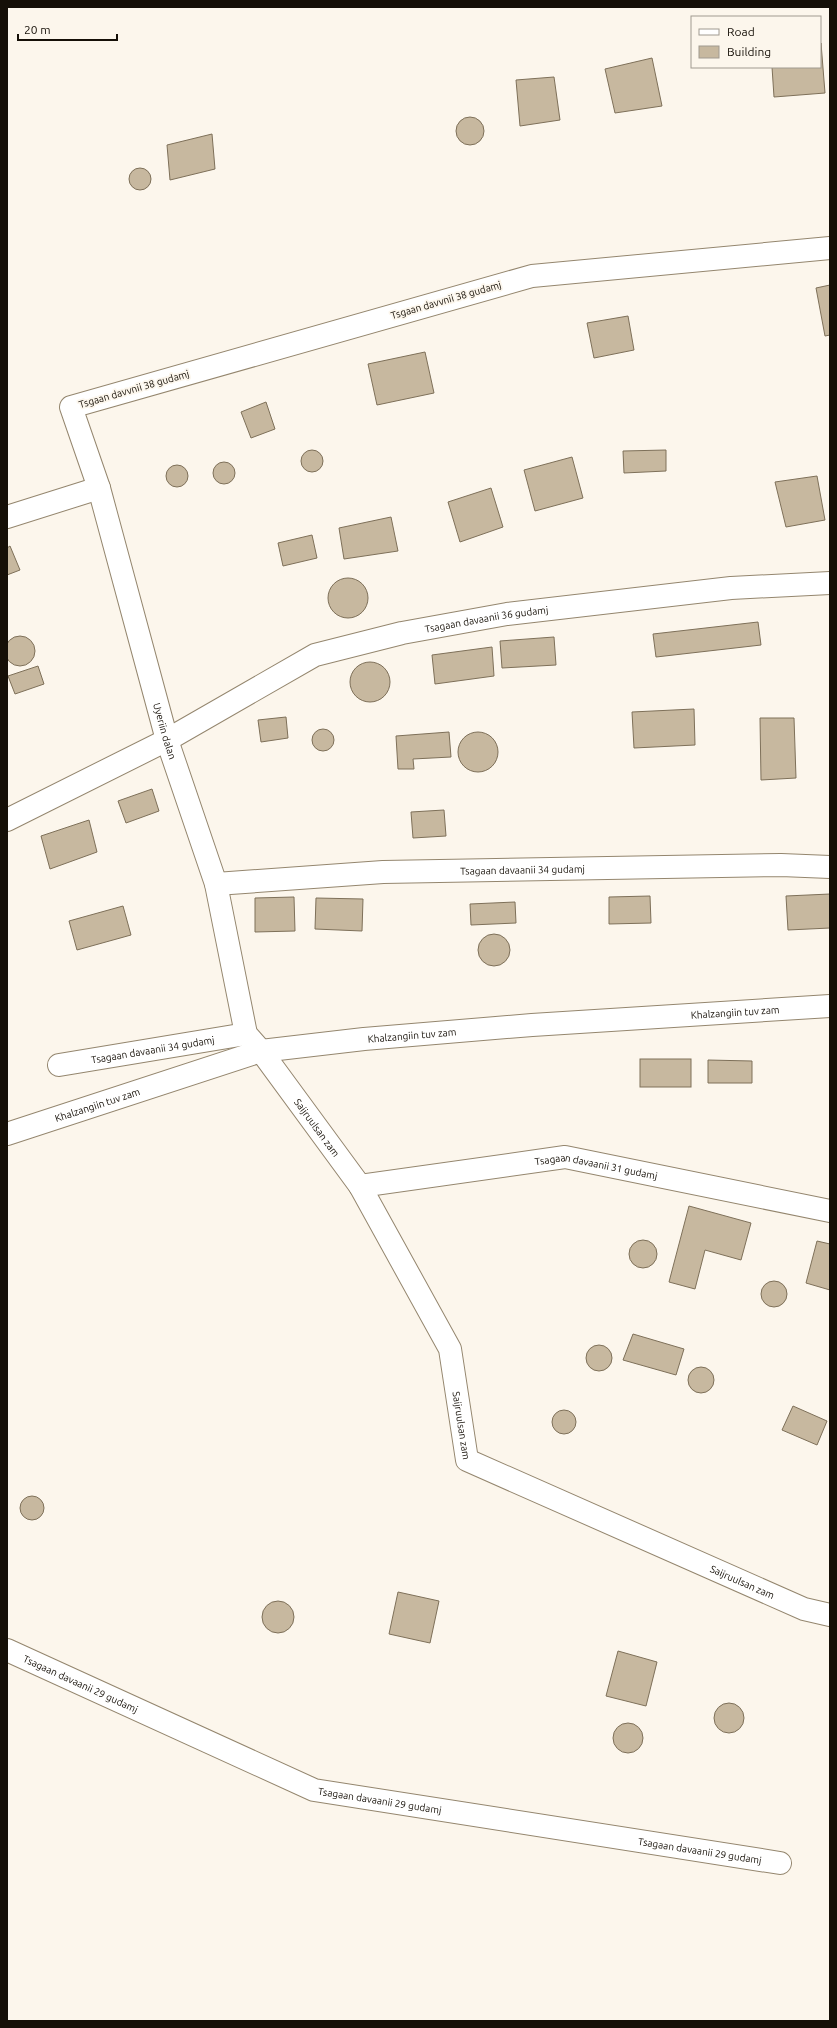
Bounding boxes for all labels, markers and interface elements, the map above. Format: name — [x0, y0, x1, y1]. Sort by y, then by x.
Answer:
scale bar — [18, 16, 117, 42]
legend — [691, 16, 821, 68]
text: 20 m — [24, 23, 51, 36]
text: Road — [727, 25, 755, 38]
text: Building — [727, 45, 771, 58]
street label: Tsgaan davvnii 38 gudamj — [389, 279, 503, 321]
street label: Tsgaan davvnii 38 gudamj — [77, 368, 191, 410]
street label: Tsagaan davaanii 36 gudamj — [424, 604, 549, 634]
street label: Uyeriin dalan — [152, 701, 179, 761]
street label: Tsagaan davaanii 34 gudamj — [460, 863, 585, 876]
street label: Khalzangiin tuv zam — [690, 1004, 780, 1020]
street label: Khalzangiin tuv zam — [367, 1026, 457, 1044]
street label: Tsagaan davaanii 34 gudamj — [90, 1034, 215, 1065]
street label: Khalzangiin tuv zam — [53, 1085, 141, 1124]
street label: Saijruulsan zam — [292, 1097, 342, 1159]
street label: Tsagaan davaanii 31 gudamj — [534, 1152, 659, 1181]
street label: Saijruulsan zam — [451, 1391, 472, 1460]
street label: Saijruulsan zam — [709, 1563, 776, 1601]
street label: Tsagaan davaanii 29 gudamj — [22, 1653, 140, 1715]
street label: Tsagaan davaanii 29 gudamj — [317, 1785, 442, 1815]
street label: Tsagaan davaanii 29 gudamj — [637, 1835, 762, 1866]

